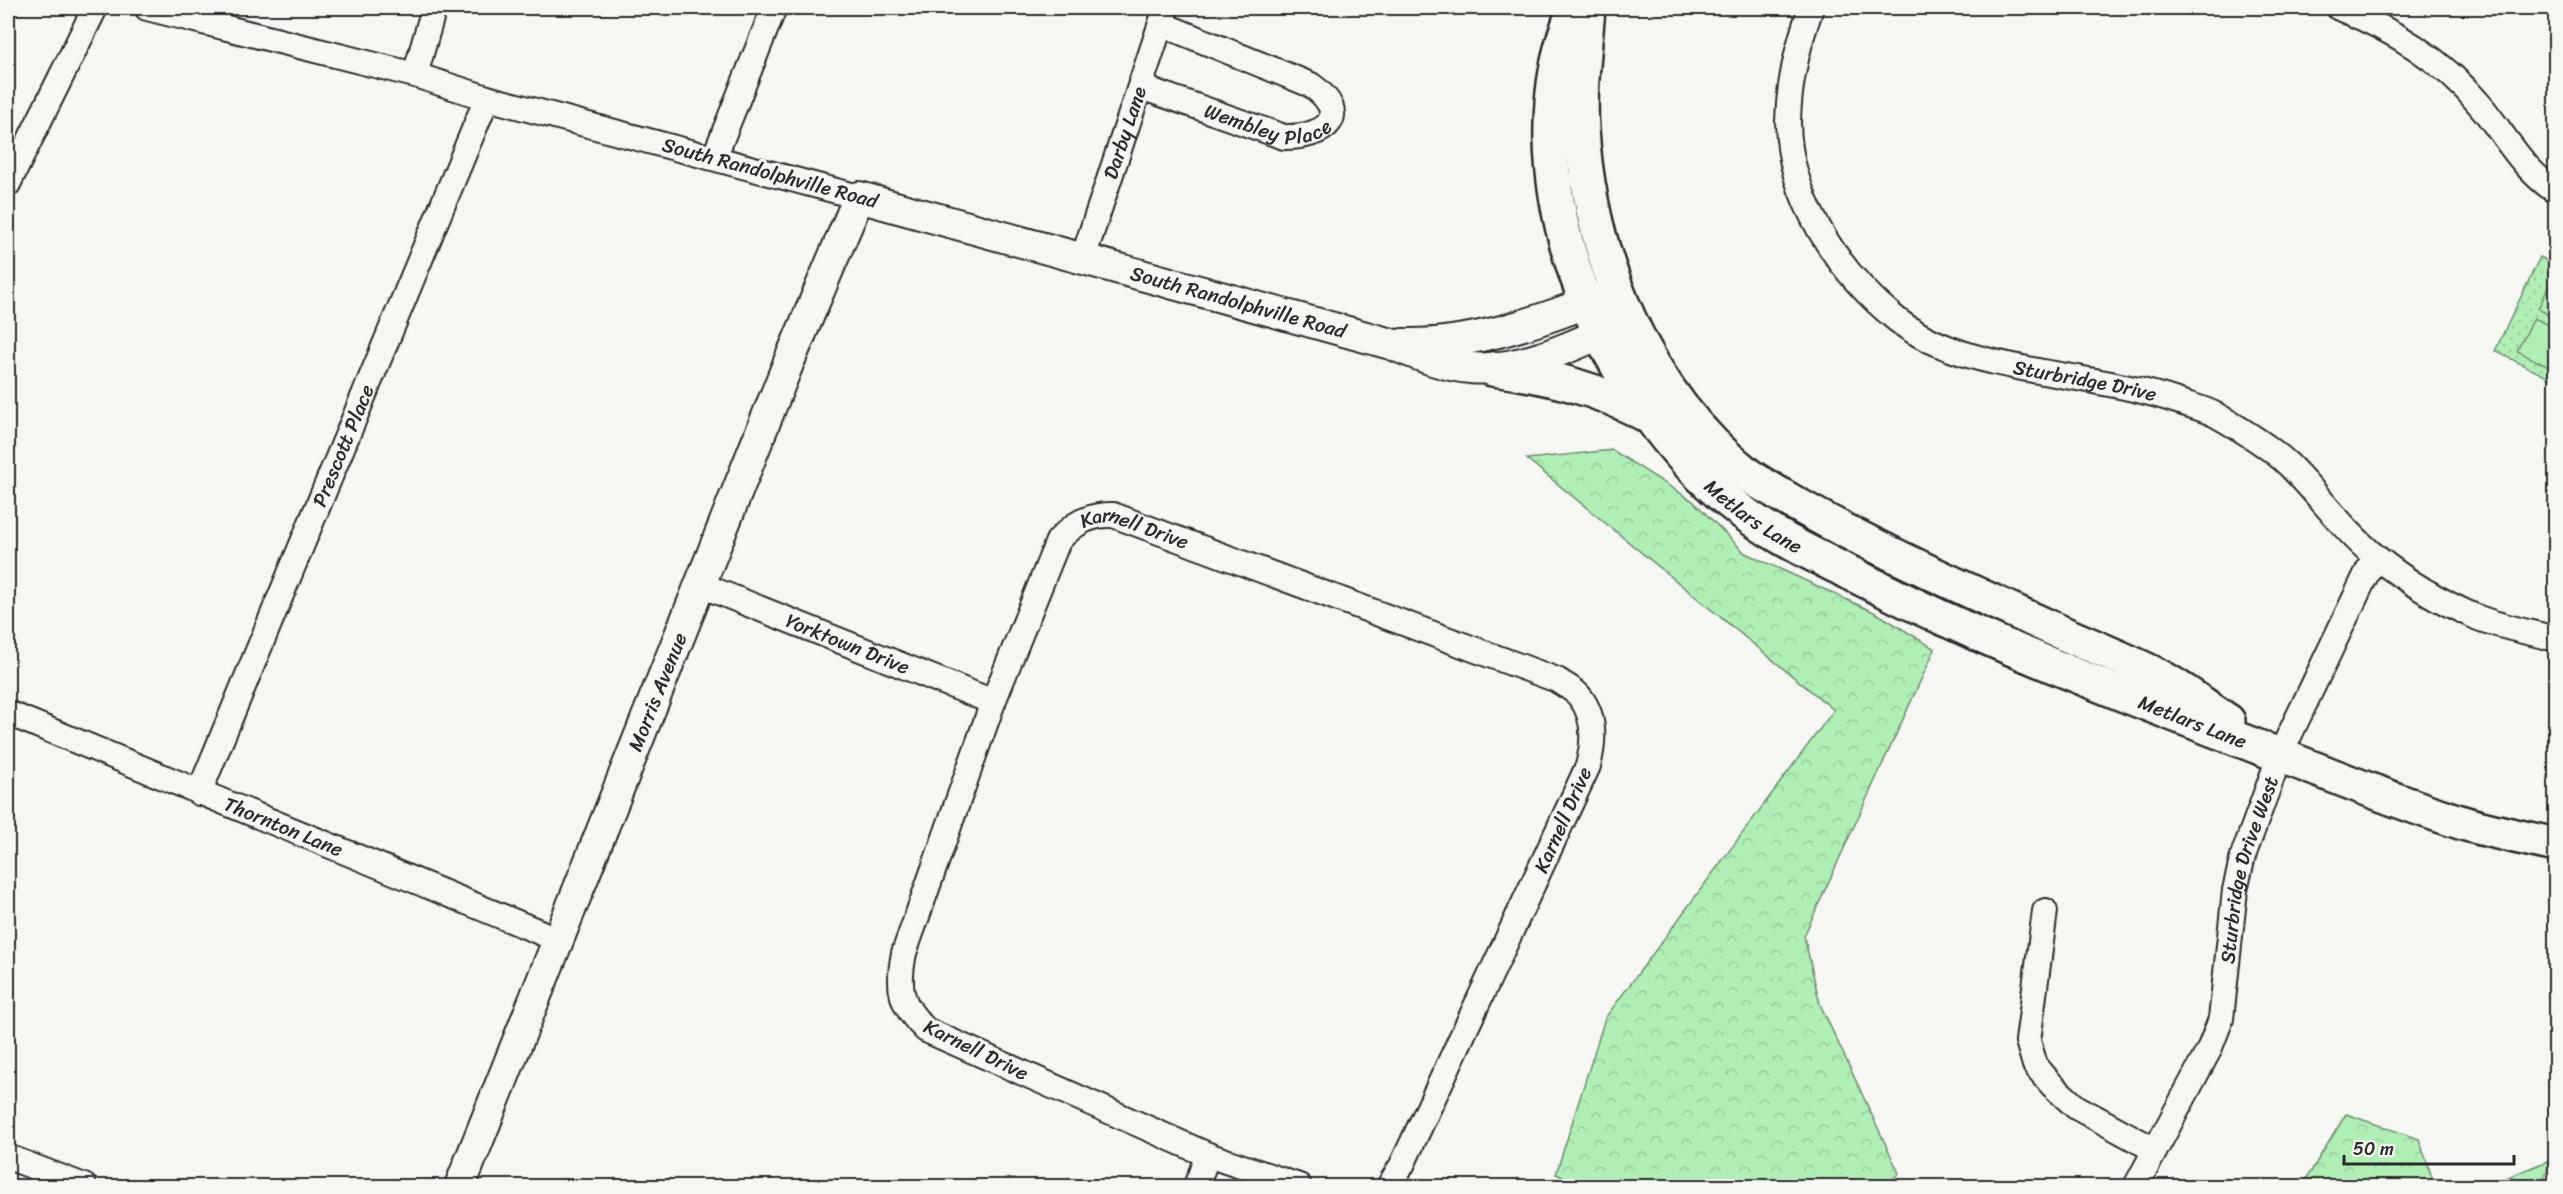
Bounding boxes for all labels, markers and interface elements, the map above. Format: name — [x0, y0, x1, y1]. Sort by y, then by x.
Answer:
street label: Darby Lane — [1093, 81, 1156, 184]
street label: Wembley Place — [1200, 93, 1340, 155]
street label: South Randolphville Road — [658, 127, 883, 219]
street label: South Randolphville Road — [1126, 255, 1352, 349]
street label: Sturbridge Drive — [2010, 349, 2161, 412]
street label: Prescott Place — [302, 379, 384, 512]
street label: Metlars Lane — [1696, 470, 1809, 564]
street label: Karnell Drive — [1074, 497, 1194, 559]
street label: Yorktown Drive — [780, 603, 915, 684]
street label: Morris Avenue — [618, 627, 697, 757]
street label: Metlars Lane — [2133, 685, 2252, 759]
street label: Karnell Drive — [1524, 761, 1602, 879]
street label: Sturbridge Drive West — [2210, 771, 2288, 965]
street label: Thornton Lane — [219, 786, 349, 867]
street label: Karnell Drive — [917, 1009, 1035, 1091]
scale bar — [2344, 1128, 2514, 1166]
text: 50 m — [2353, 1133, 2394, 1165]

